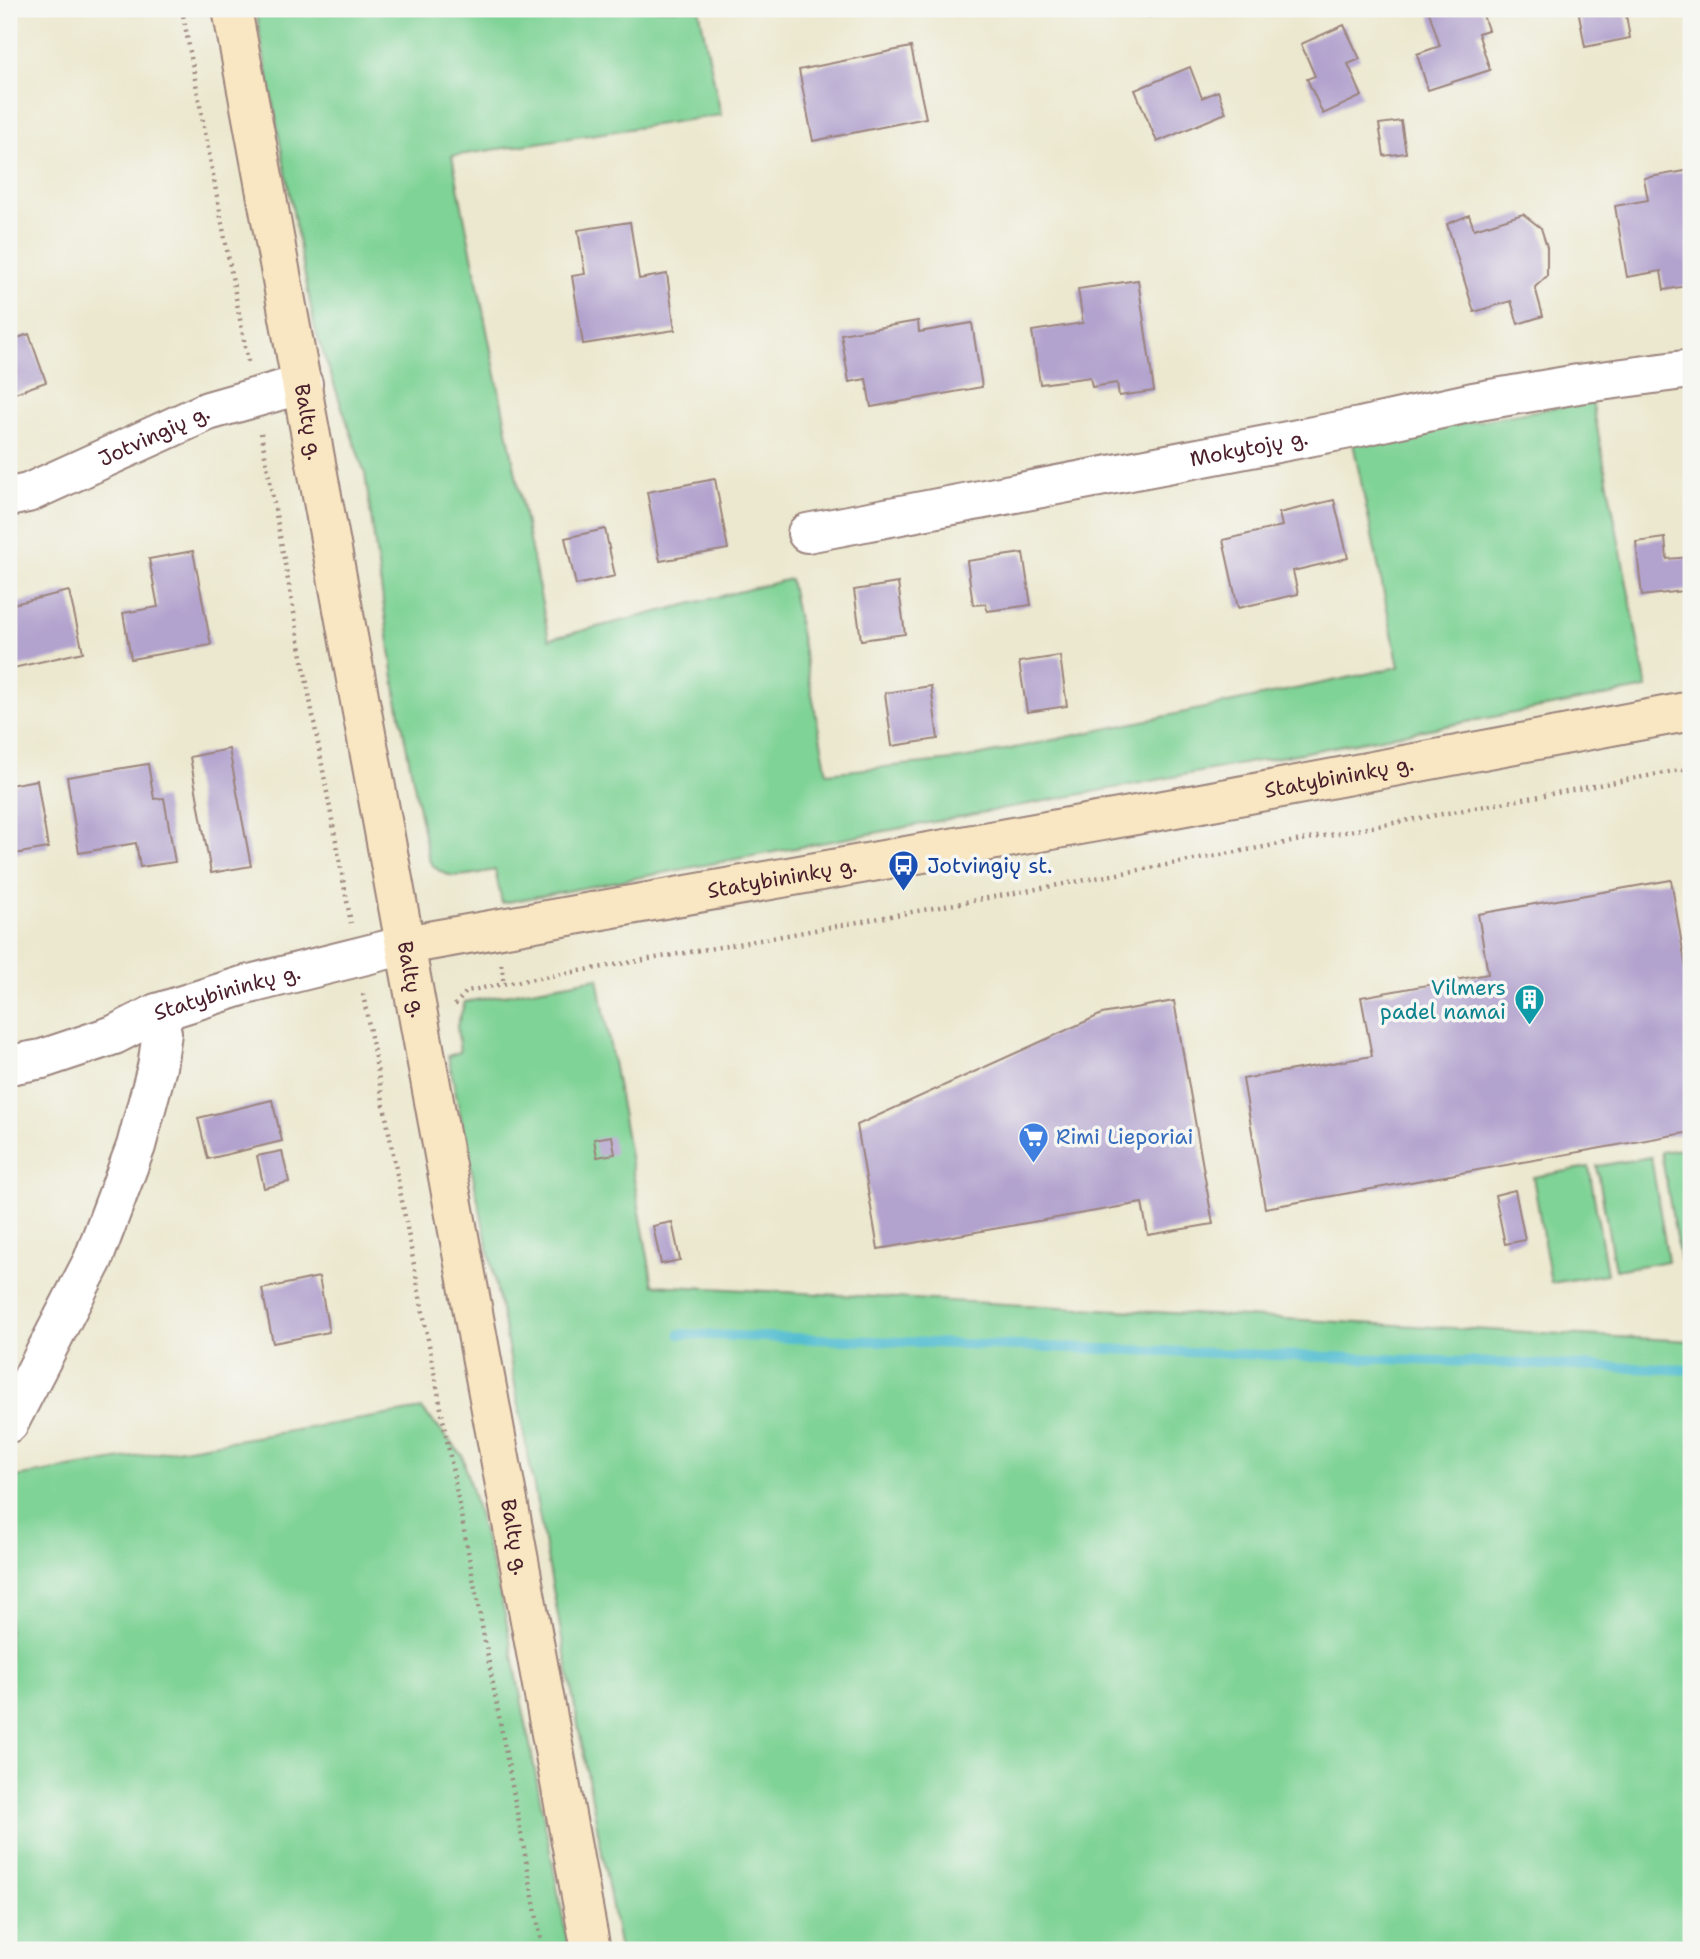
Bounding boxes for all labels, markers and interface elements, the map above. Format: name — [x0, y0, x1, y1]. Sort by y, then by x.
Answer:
street label: Baltų g. — [288, 381, 329, 463]
street label: Jotvingių g. — [94, 398, 214, 473]
street label: Mokytojų g. — [1187, 423, 1310, 473]
street label: Statybininkų g. — [1262, 749, 1416, 805]
bus stop icon: Jotvingių st. — [887, 849, 921, 893]
street label: Statybininkų g. — [705, 851, 859, 905]
place label: Jotvingių st. — [927, 852, 1052, 880]
street label: Baltų g. — [391, 939, 432, 1020]
street label: Statybininkų g. — [150, 958, 303, 1027]
place label: Vilmers padel namai — [1380, 974, 1506, 1026]
building icon: Vilmers padel namai — [1512, 983, 1546, 1027]
supermarket icon: Rimi Lieporiai — [1016, 1120, 1050, 1164]
place label: Rimi Lieporiai — [1056, 1123, 1194, 1151]
street label: Baltų g. — [494, 1497, 535, 1578]

